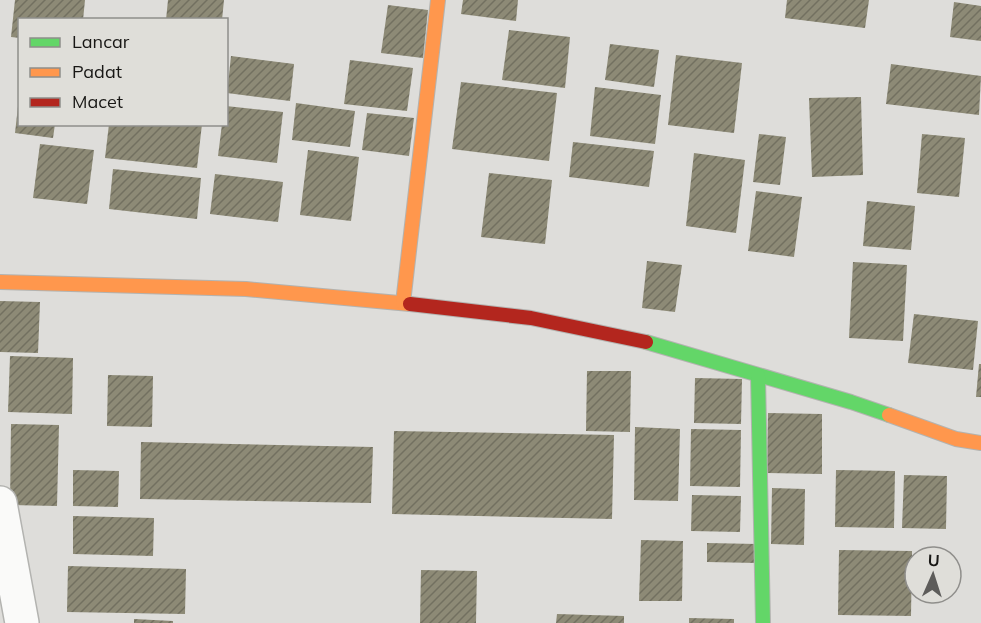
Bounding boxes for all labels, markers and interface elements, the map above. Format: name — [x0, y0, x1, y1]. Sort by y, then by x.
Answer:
legend — [18, 18, 228, 126]
text: Lancar — [72, 30, 130, 53]
text: Padat — [72, 60, 122, 83]
text: Macet — [72, 90, 123, 113]
north arrow — [903, 545, 963, 605]
text: U — [927, 550, 940, 570]

